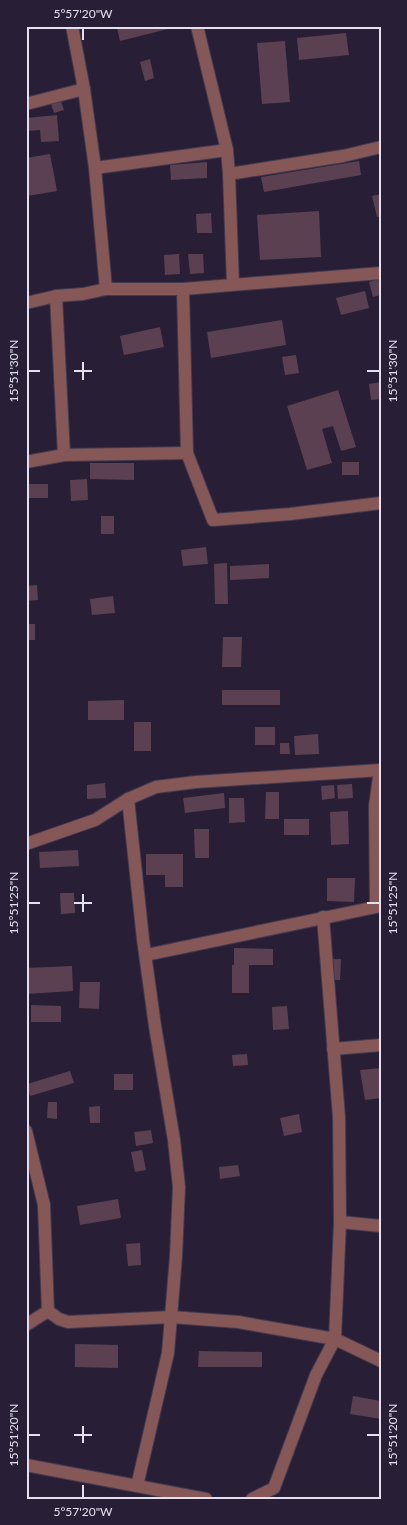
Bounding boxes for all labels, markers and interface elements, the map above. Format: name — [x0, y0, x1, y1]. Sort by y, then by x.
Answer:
text: 5°57'20"W — [53, 6, 113, 21]
text: 15°51'30"N — [6, 340, 21, 402]
text: 15°51'30"N — [385, 340, 400, 402]
text: 15°51'25"N — [6, 872, 21, 934]
text: 15°51'25"N — [385, 872, 400, 934]
text: 15°51'20"N — [6, 1404, 21, 1466]
text: 15°51'20"N — [385, 1404, 400, 1466]
text: 5°57'20"W — [53, 1504, 113, 1519]

